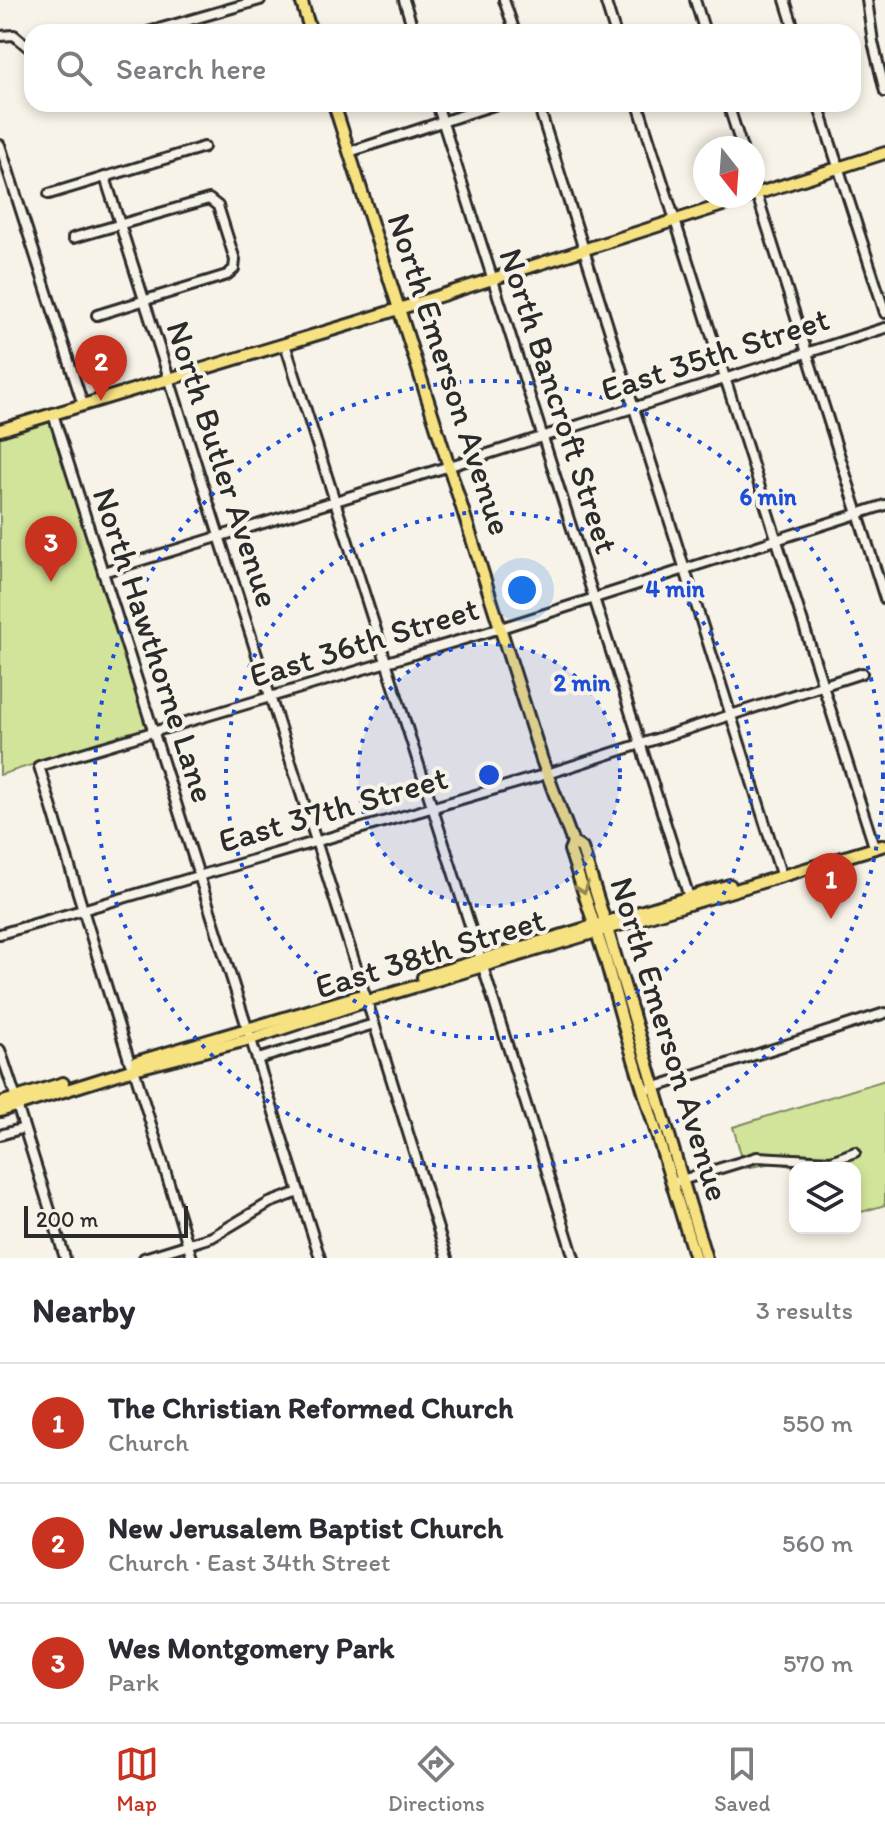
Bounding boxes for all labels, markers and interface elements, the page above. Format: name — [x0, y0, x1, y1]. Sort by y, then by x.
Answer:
search box — [24, 24, 861, 112]
icon: search — [52, 46, 96, 90]
text: Search here — [116, 50, 266, 87]
north arrow — [693, 136, 765, 208]
street label: North Emerson Avenue — [379, 208, 521, 540]
street label: North Bancroft Street — [490, 243, 628, 559]
street label: East 35th Street — [596, 298, 834, 410]
street label: North Butler Avenue — [157, 316, 289, 612]
pin: 2 — [75, 335, 127, 401]
street label: North Hawthorne Lane — [84, 482, 224, 808]
text: 6 min — [739, 482, 797, 511]
pin: 3 — [25, 516, 77, 582]
your location — [502, 570, 542, 610]
text: 4 min — [646, 574, 705, 603]
street label: East 36th Street — [244, 588, 484, 696]
text: 2 min — [553, 668, 611, 697]
street label: East 37th Street — [214, 757, 452, 861]
centre of rings — [475, 761, 503, 789]
pin: 1 — [805, 853, 857, 919]
street label: North Emerson Avenue — [601, 872, 739, 1206]
one-way arrow — [573, 880, 589, 894]
street label: East 38th Street — [310, 899, 550, 1007]
map controls — [789, 1162, 861, 1234]
button: layers — [789, 1162, 861, 1234]
scale bar — [24, 1202, 188, 1238]
text: 200 m — [36, 1206, 98, 1233]
text: Nearby — [32, 1290, 135, 1331]
text: 3 results — [756, 1294, 853, 1326]
text: The Christian Reformed Church — [108, 1389, 513, 1426]
text: 1 — [52, 1407, 64, 1439]
text: 550 m — [782, 1407, 853, 1439]
text: Church — [108, 1426, 189, 1458]
text: New Jerusalem Baptist Church — [108, 1509, 503, 1546]
text: 2 — [51, 1527, 65, 1559]
text: 560 m — [782, 1527, 853, 1559]
text: Church · East 34th Street — [108, 1546, 391, 1578]
text: Wes Montgomery Park — [108, 1629, 394, 1666]
text: 3 — [51, 1647, 65, 1679]
text: 570 m — [783, 1647, 853, 1679]
text: Park — [108, 1666, 159, 1698]
tab: Map — [115, 1742, 159, 1817]
tab: Directions — [388, 1742, 485, 1817]
tab: Saved — [714, 1742, 770, 1817]

